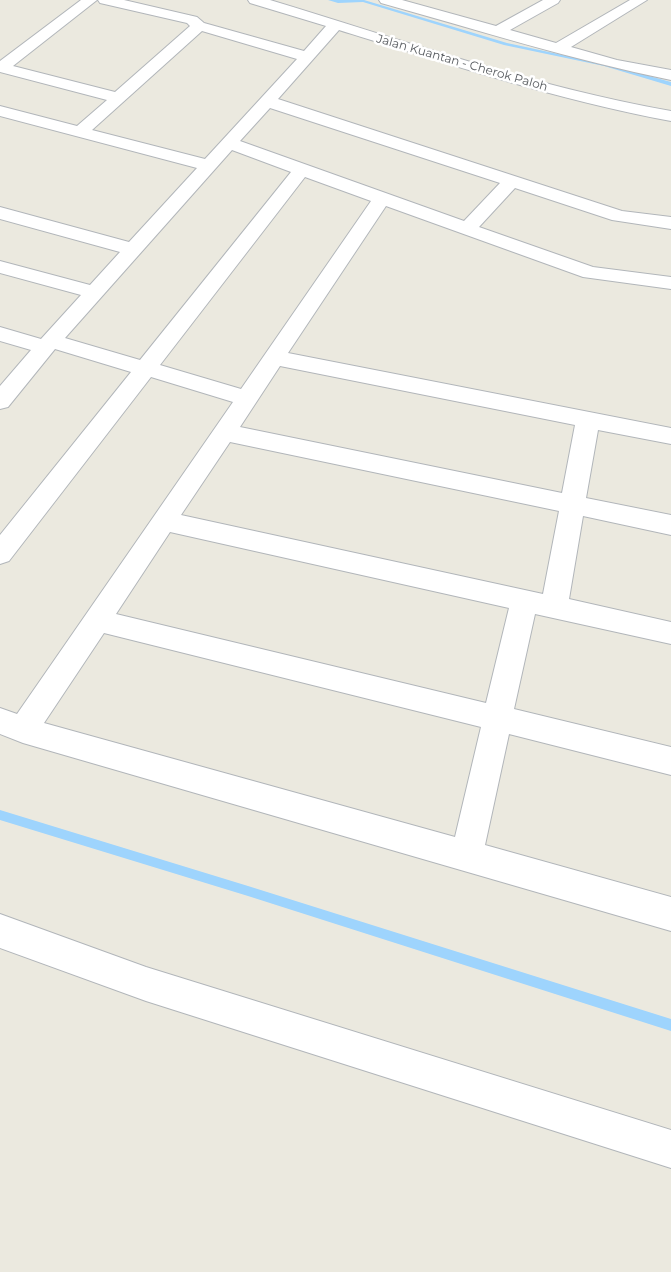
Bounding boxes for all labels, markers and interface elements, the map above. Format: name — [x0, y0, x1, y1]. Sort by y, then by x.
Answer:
street label: Jalan Kuantan - Cherok Paloh — [375, 32, 549, 94]

